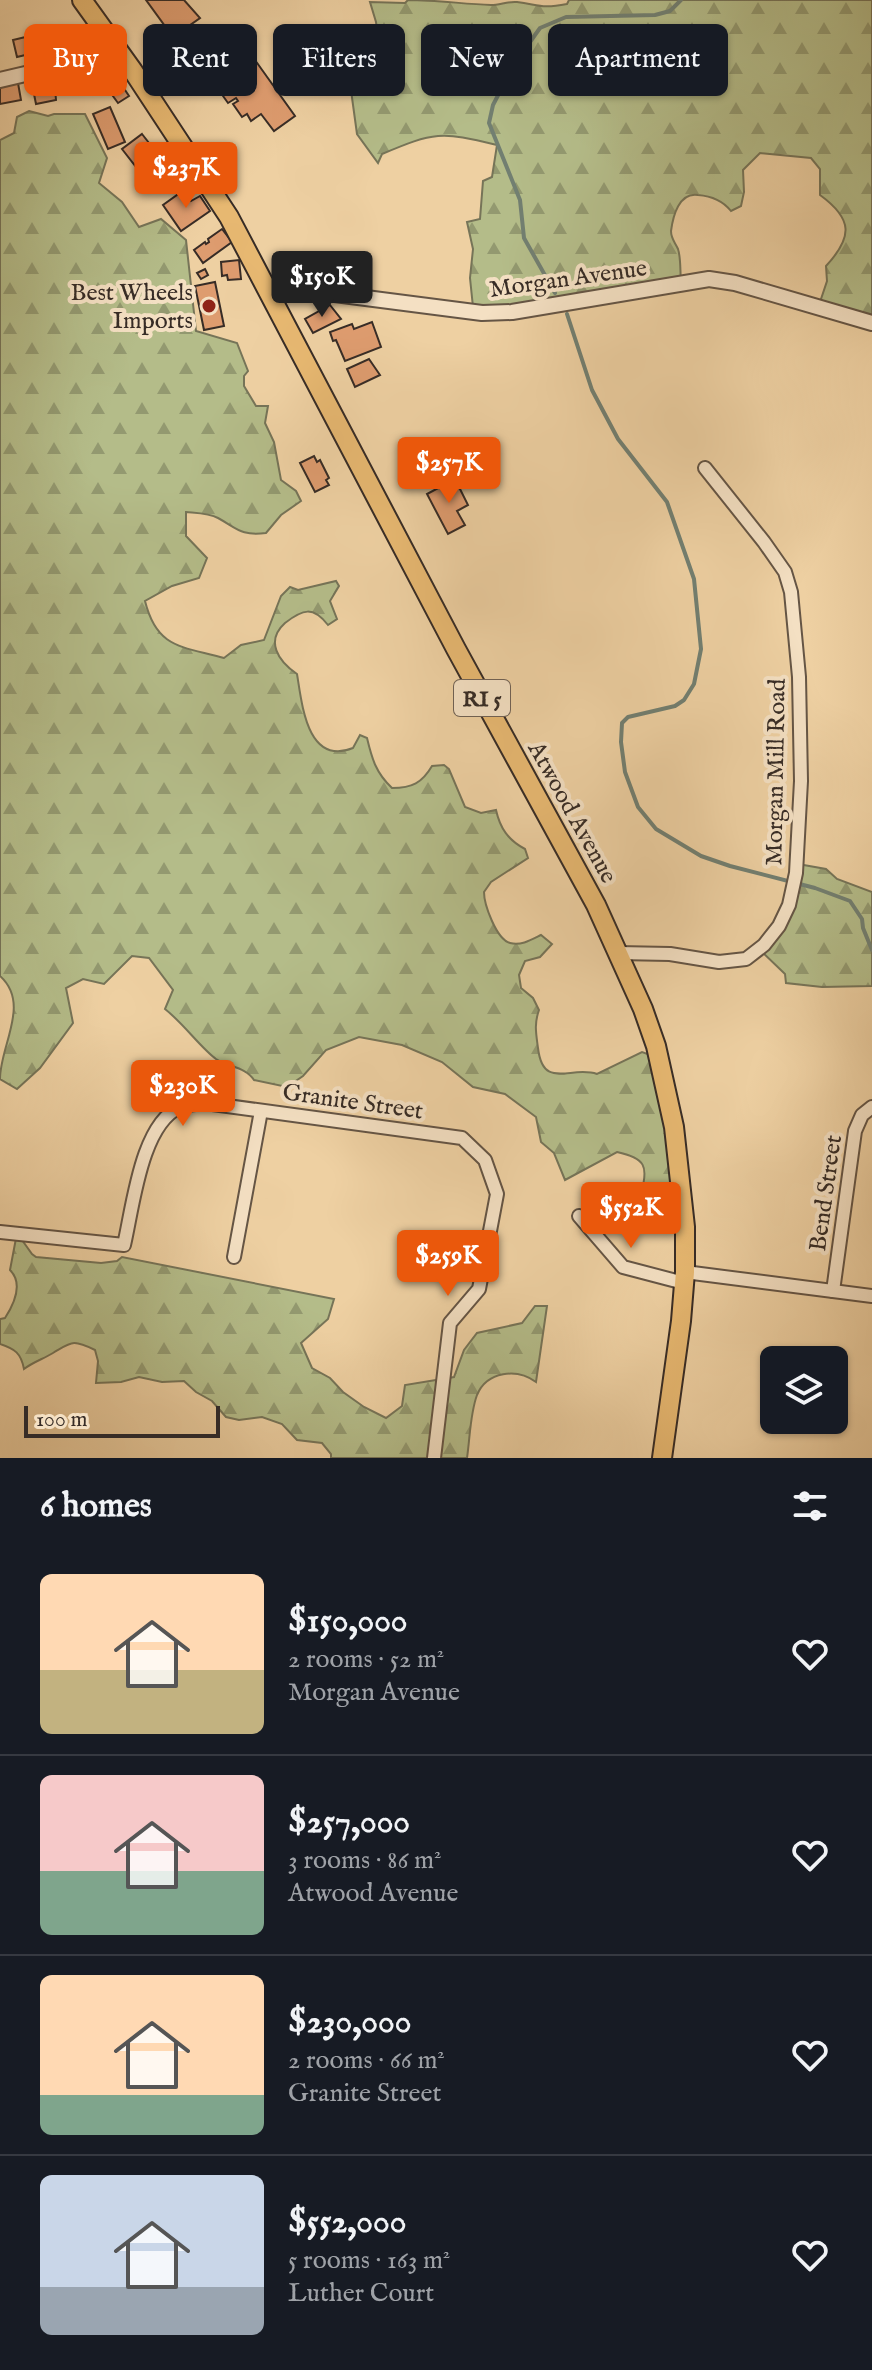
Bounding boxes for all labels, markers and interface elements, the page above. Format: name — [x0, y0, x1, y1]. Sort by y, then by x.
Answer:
chip: Buy — [24, 24, 127, 96]
chip: Rent — [143, 24, 257, 96]
chip: Filters — [273, 24, 405, 96]
chip: New — [421, 24, 532, 96]
chip: Apartment — [548, 24, 728, 96]
pin: $237K — [130, 142, 242, 210]
text: $237K — [152, 151, 220, 184]
pin: $150K — [266, 251, 378, 319]
street label: Morgan Avenue — [487, 253, 649, 306]
text: $150K — [290, 260, 354, 293]
place label: Best Wheels Imports — [71, 278, 193, 337]
marker: Best Wheels Imports — [200, 297, 218, 315]
pin: $257K — [393, 437, 505, 505]
text: $257K — [416, 446, 482, 479]
street label: Morgan Mill Road — [759, 678, 794, 866]
road number: RI 5 — [454, 680, 510, 716]
street label: Atwood Avenue — [520, 736, 623, 889]
pin: $230K — [127, 1060, 239, 1128]
text: $230K — [149, 1069, 217, 1102]
street label: Granite Street — [281, 1077, 425, 1128]
street label: Bend Street — [803, 1133, 850, 1253]
pin: $552K — [575, 1182, 687, 1250]
text: $552K — [599, 1191, 663, 1224]
pin: $259K — [392, 1230, 504, 1298]
text: $259K — [415, 1239, 481, 1272]
map controls — [760, 1346, 848, 1434]
button: layers — [760, 1346, 848, 1434]
scale bar — [24, 1402, 220, 1438]
text: 100 m — [36, 1406, 88, 1434]
icon: filters — [788, 1484, 832, 1528]
text: 6 homes — [40, 1485, 152, 1528]
text: $150,000 — [288, 1600, 408, 1643]
icon: home — [104, 1606, 200, 1702]
icon: heart — [788, 1632, 832, 1676]
text: 2 rooms · 52 m² — [288, 1643, 444, 1676]
text: Morgan Avenue — [288, 1676, 460, 1709]
text: $257,000 — [288, 1801, 410, 1844]
icon: home — [104, 1807, 200, 1903]
icon: heart — [788, 1833, 832, 1877]
text: 3 rooms · 86 m² — [288, 1844, 441, 1877]
text: Atwood Avenue — [288, 1877, 458, 1910]
text: $230,000 — [288, 2001, 411, 2044]
icon: home — [104, 2007, 200, 2103]
icon: heart — [788, 2033, 832, 2077]
text: 2 rooms · 66 m² — [288, 2044, 445, 2077]
text: Granite Street — [288, 2077, 441, 2110]
text: $552,000 — [288, 2201, 406, 2244]
icon: home — [104, 2207, 200, 2303]
icon: heart — [788, 2233, 832, 2277]
text: 5 rooms · 163 m² — [288, 2244, 450, 2277]
text: Luther Court — [288, 2277, 434, 2310]

